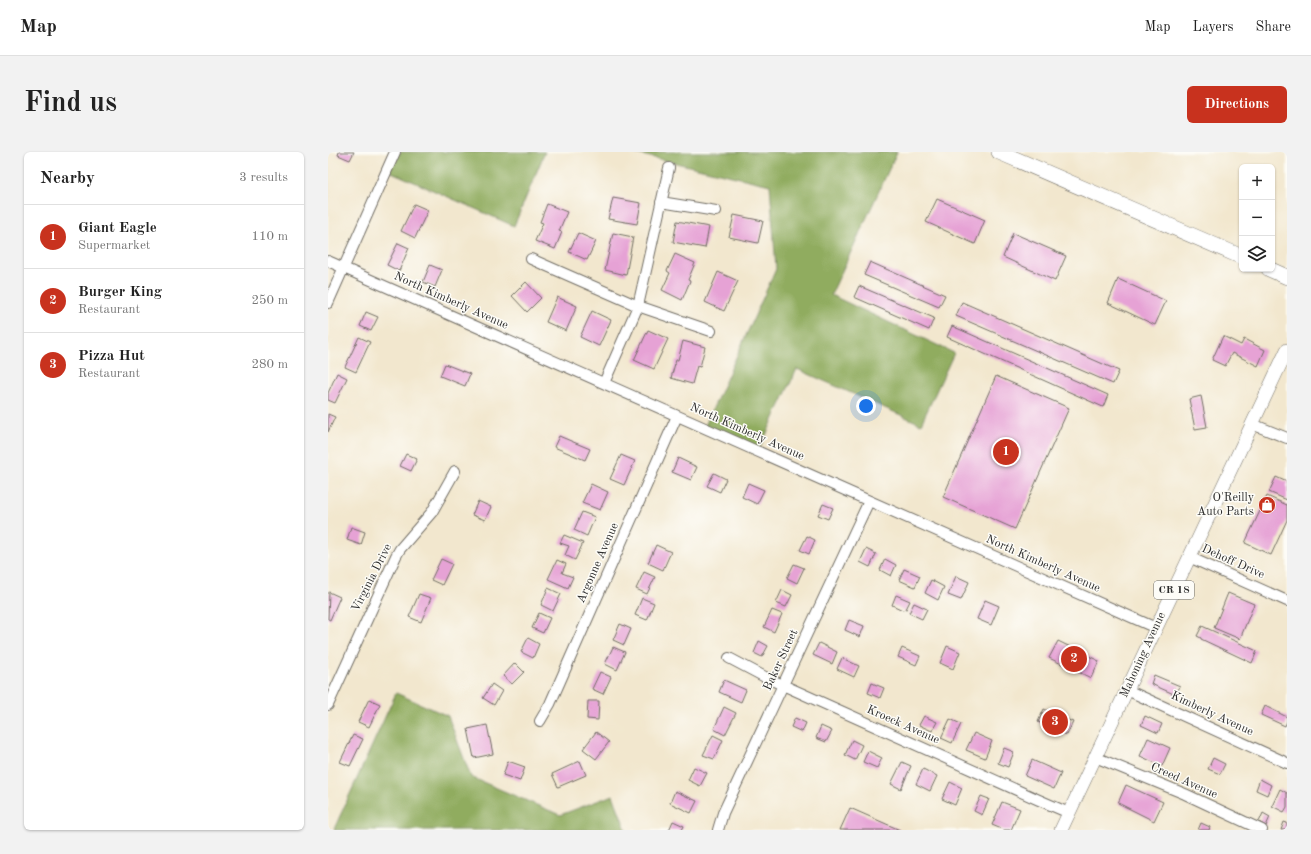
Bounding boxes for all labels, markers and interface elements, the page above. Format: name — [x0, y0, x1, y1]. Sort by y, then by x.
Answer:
text: Map — [20, 18, 57, 37]
text: Map — [1145, 20, 1171, 34]
text: Layers — [1193, 20, 1234, 34]
text: Share — [1256, 20, 1291, 34]
button: Directions — [1187, 86, 1287, 123]
text: Find us — [24, 90, 117, 118]
map controls — [1239, 164, 1275, 272]
button: + — [1239, 164, 1275, 200]
text: Nearby — [40, 170, 95, 187]
text: 3 results — [239, 171, 288, 184]
button: − — [1239, 200, 1275, 236]
text: Giant Eagle — [78, 221, 157, 236]
text: 1 — [49, 230, 57, 243]
text: 110 m — [251, 230, 288, 243]
button: layers — [1239, 236, 1275, 272]
text: Supermarket — [78, 239, 150, 252]
street label: North Kimberly Avenue — [392, 270, 510, 332]
text: Burger King — [78, 285, 162, 300]
text: 2 — [49, 294, 57, 307]
text: 250 m — [251, 294, 288, 307]
text: Restaurant — [78, 303, 140, 316]
text: Pizza Hut — [78, 349, 145, 364]
text: 3 — [49, 358, 57, 371]
text: 280 m — [251, 358, 288, 371]
text: Restaurant — [78, 367, 140, 380]
your location — [856, 396, 876, 416]
street label: North Kimberly Avenue — [688, 401, 806, 463]
pin: 1 — [993, 437, 1019, 467]
place label: O'Reilly Auto Parts — [1197, 492, 1255, 518]
shop icon: O'Reilly Auto Parts — [1257, 495, 1277, 515]
street label: Argonne Avenue — [575, 521, 621, 605]
street label: North Kimberly Avenue — [984, 533, 1102, 595]
street label: Virginia Drive — [350, 542, 394, 614]
street label: Dehoff Drive — [1200, 543, 1267, 581]
road number: CR 18 — [1154, 581, 1194, 599]
street label: Mahoning Avenue — [1118, 610, 1168, 700]
street label: Baker Street — [762, 628, 800, 692]
pin: 2 — [1061, 644, 1087, 674]
street label: Kimberly Avenue — [1169, 690, 1256, 739]
street label: Kroeck Avenue — [865, 704, 942, 747]
pin: 3 — [1042, 707, 1068, 737]
street label: Creed Avenue — [1149, 761, 1220, 801]

